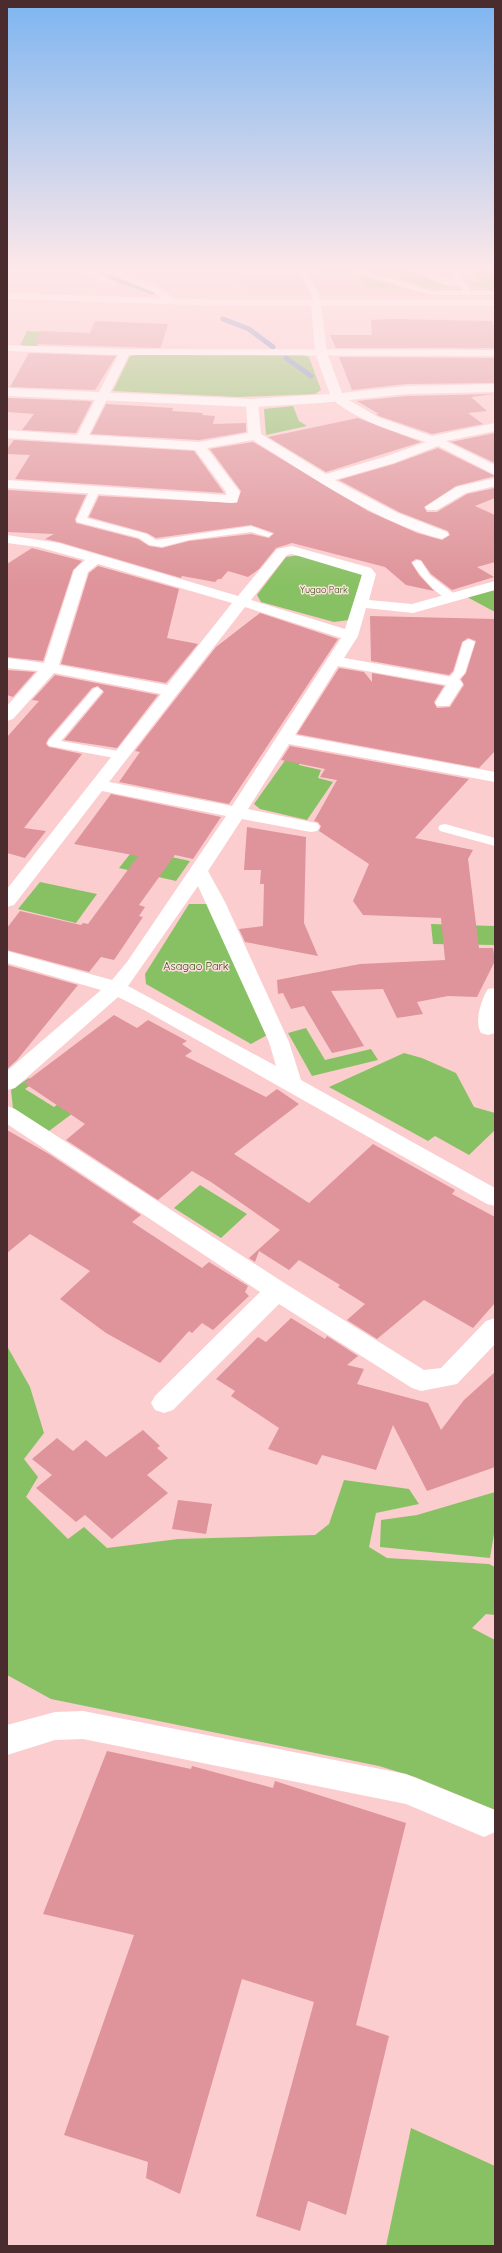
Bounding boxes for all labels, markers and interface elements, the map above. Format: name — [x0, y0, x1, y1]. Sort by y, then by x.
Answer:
park label: Yugao Park — [300, 584, 348, 595]
park label: Asagao Park — [163, 959, 229, 973]

